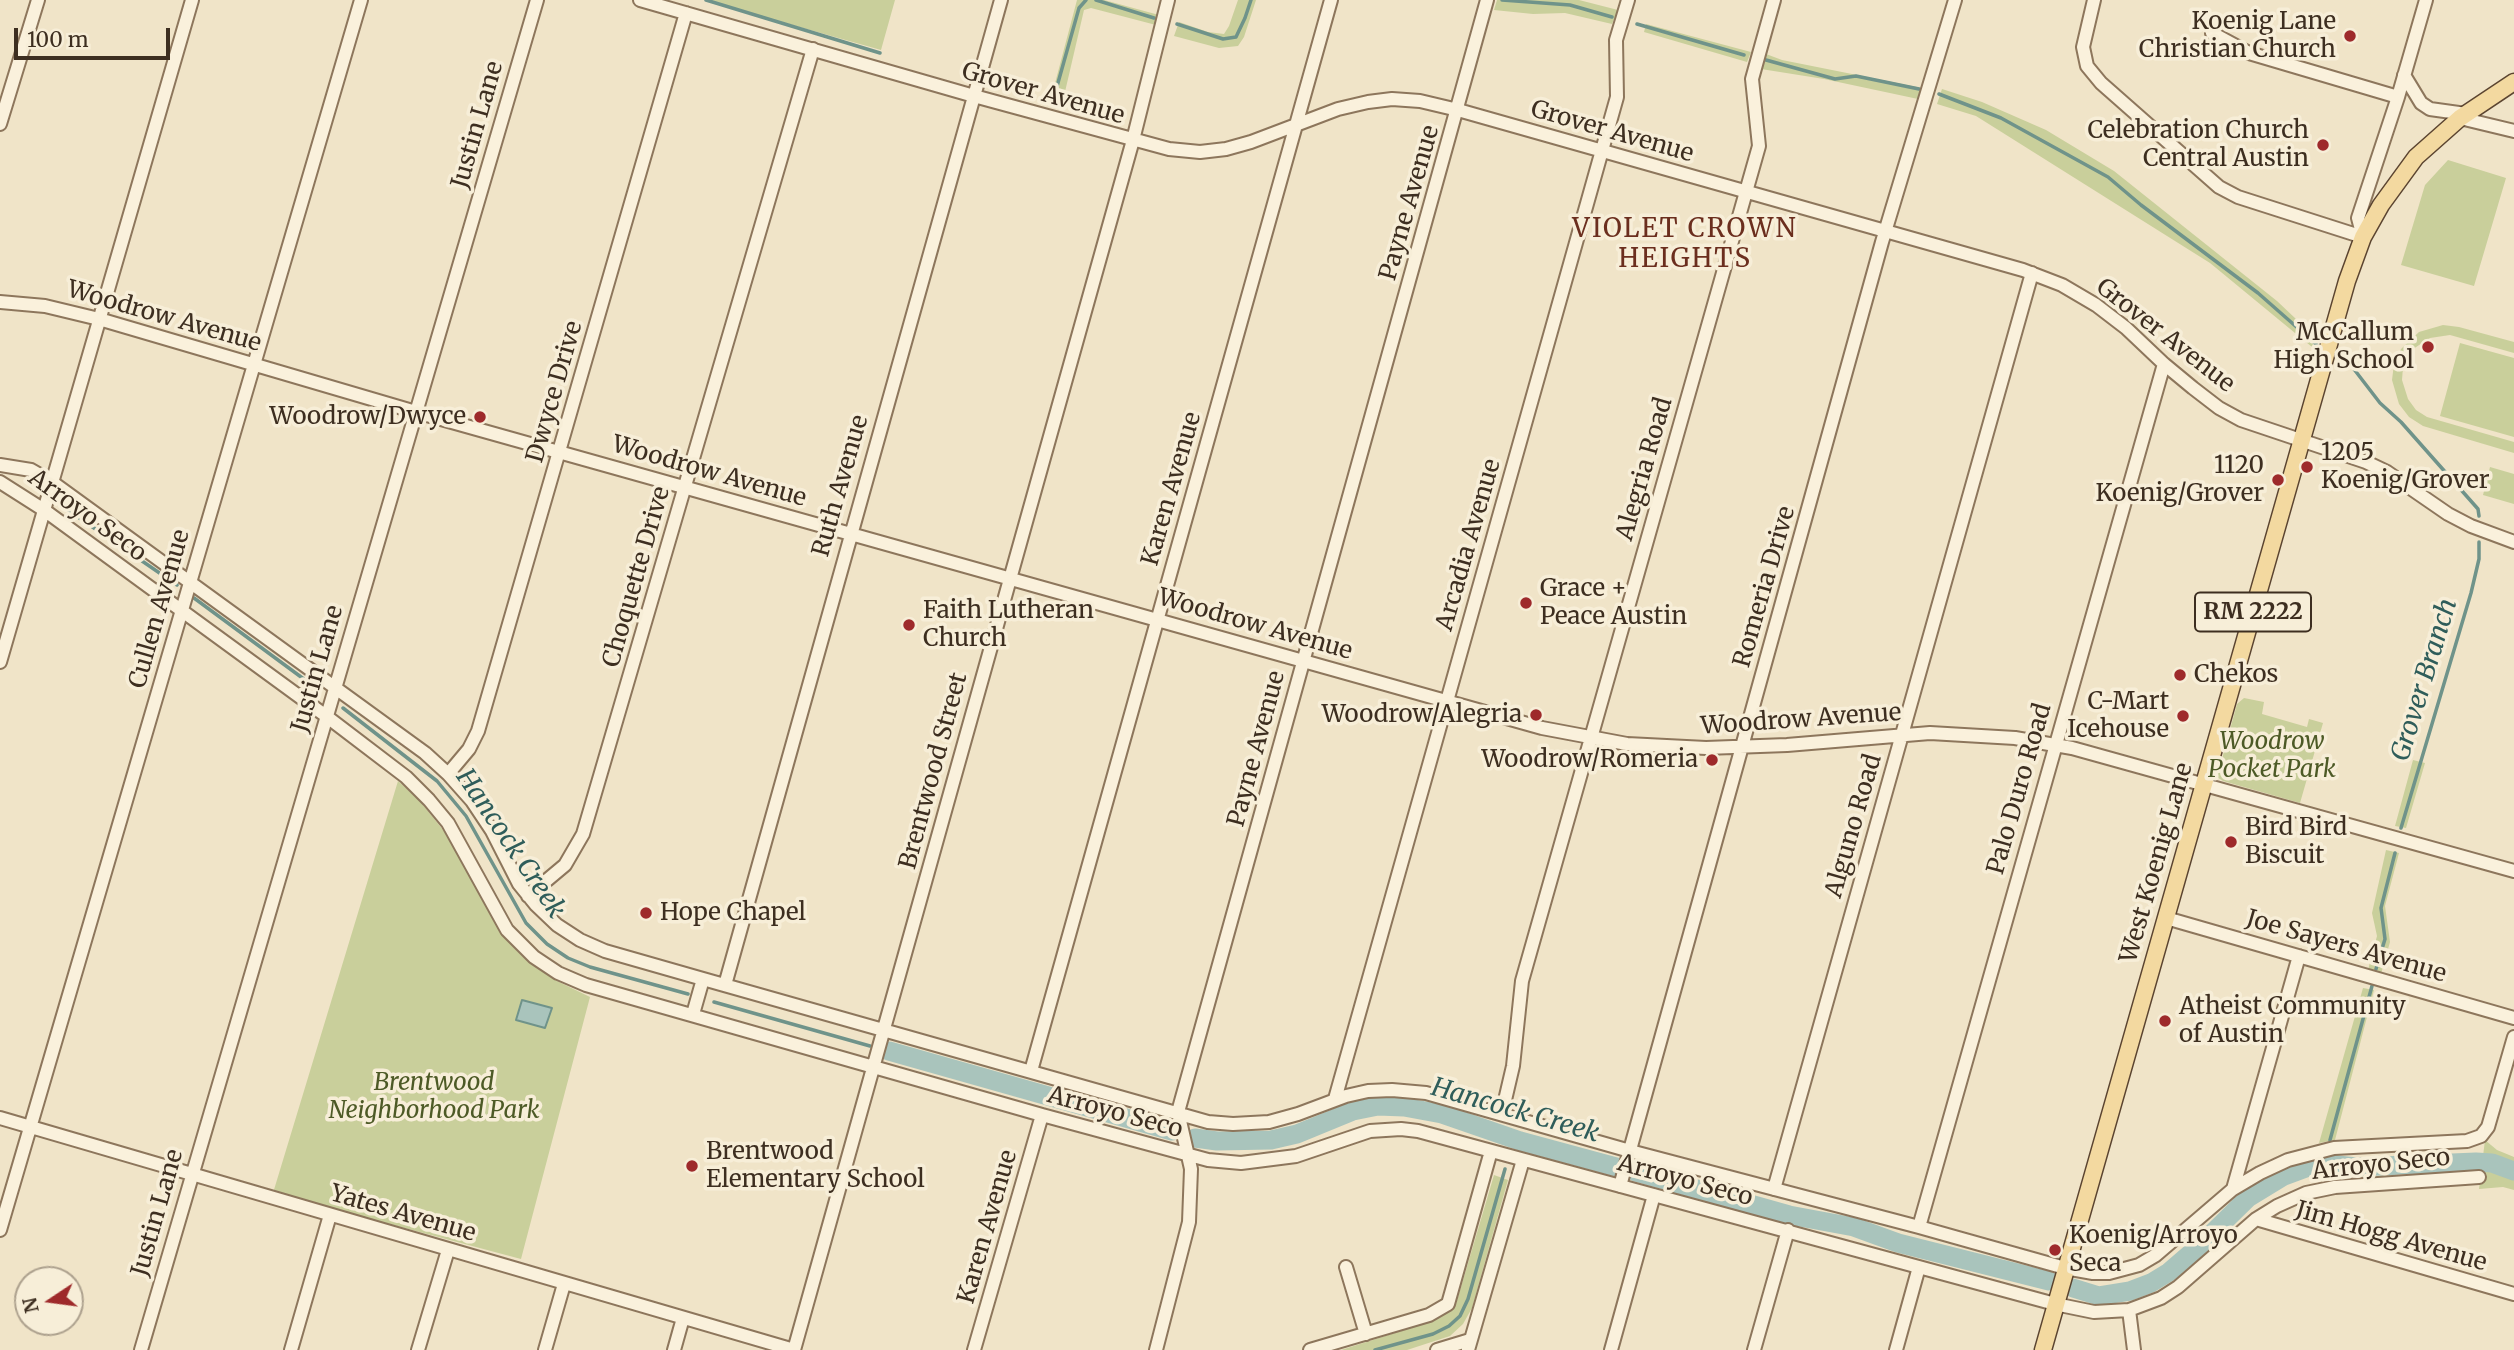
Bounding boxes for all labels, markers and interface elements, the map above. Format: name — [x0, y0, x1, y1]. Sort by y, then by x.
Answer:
place label: Koenig Lane Christian Church — [2139, 8, 2336, 64]
scale bar — [18, 14, 173, 58]
text: 100 m — [27, 26, 89, 53]
marker: Koenig Lane Christian Church — [2342, 28, 2358, 44]
street label: Grover Avenue — [958, 57, 1128, 131]
street label: Justin Lane — [446, 58, 510, 192]
street label: Grover Avenue — [1527, 95, 1697, 169]
place label: Celebration Church Central Austin — [2087, 117, 2309, 173]
street label: Payne Avenue — [1374, 122, 1446, 284]
marker: Celebration Church Central Austin — [2315, 137, 2331, 153]
district label: VIOLET CROWN HEIGHTS — [1574, 214, 1796, 276]
street label: Grover Avenue — [2090, 273, 2240, 399]
street label: Woodrow Avenue — [64, 275, 264, 359]
street label: Dwyce Drive — [521, 318, 589, 466]
place label: McCallum High School — [2273, 319, 2414, 375]
marker: McCallum High School — [2420, 339, 2436, 355]
street label: Alegria Road — [1611, 394, 1679, 544]
place label: Woodrow/Dwyce — [270, 403, 466, 431]
marker: Woodrow/Dwyce — [472, 409, 488, 425]
street label: Karen Avenue — [1136, 409, 1208, 569]
street label: Ruth Avenue — [807, 412, 875, 560]
street label: Woodrow Avenue — [609, 430, 809, 514]
place label: 1205 Koenig/Grover — [2321, 439, 2489, 495]
place label: 1120 Koenig/Grover — [2096, 452, 2264, 508]
street label: Arcadia Avenue — [1431, 456, 1507, 634]
marker: 1205 Koenig/Grover — [2299, 459, 2315, 475]
street label: Arroyo Seco — [22, 464, 152, 568]
marker: 1120 Koenig/Grover — [2270, 472, 2286, 488]
street label: Choquette Drive — [597, 483, 677, 671]
street label: Romeria Drive — [1728, 503, 1802, 671]
street label: Cullen Avenue — [124, 526, 196, 692]
place label: Grace + Peace Austin — [1540, 575, 1687, 631]
street label: Woodrow Avenue — [1155, 583, 1355, 667]
road number: RM 2222 — [2195, 592, 2311, 632]
marker: Grace + Peace Austin — [1518, 595, 1534, 611]
water label: Grover Branch — [2385, 595, 2465, 765]
place label: Faith Lutheran Church — [923, 597, 1094, 653]
street label: Justin Lane — [286, 602, 350, 736]
marker: Faith Lutheran Church — [901, 617, 917, 633]
place label: Chekos — [2194, 661, 2278, 689]
marker: Chekos — [2172, 667, 2188, 683]
street label: Payne Avenue — [1222, 668, 1292, 830]
street label: Brentwood Street — [894, 670, 974, 872]
place label: C-Mart Icehouse — [2067, 688, 2169, 744]
street label: Woodrow Avenue — [1700, 699, 1902, 741]
street label: Palo Duro Road — [1982, 700, 2058, 878]
place label: Woodrow/Alegria — [1322, 701, 1522, 729]
marker: Woodrow/Alegria — [1528, 707, 1544, 723]
marker: C-Mart Icehouse — [2175, 708, 2191, 724]
park label: Woodrow Pocket Park — [2208, 728, 2336, 784]
place label: Woodrow/Romeria — [1482, 746, 1698, 774]
street label: Alguno Road — [1820, 751, 1888, 901]
marker: Woodrow/Romeria — [1704, 752, 1720, 768]
street label: West Koenig Lane — [2115, 760, 2199, 966]
water label: Hancock Creek — [449, 763, 571, 925]
place label: Bird Bird Biscuit — [2245, 814, 2347, 870]
marker: Bird Bird Biscuit — [2223, 834, 2239, 850]
place label: Hope Chapel — [660, 899, 806, 927]
marker: Hope Chapel — [638, 905, 654, 921]
street label: Joe Sayers Avenue — [2243, 905, 2449, 989]
place label: Atheist Community of Austin — [2179, 993, 2406, 1049]
marker: Atheist Community of Austin — [2157, 1013, 2173, 1029]
park label: Brentwood Neighborhood Park — [328, 1069, 540, 1125]
water label: Hancock Creek — [1427, 1072, 1603, 1150]
street label: Arroyo Seco — [1044, 1081, 1186, 1145]
place label: Brentwood Elementary School — [706, 1138, 925, 1194]
street label: Arroyo Seco — [2311, 1143, 2451, 1187]
street label: Justin Lane — [126, 1146, 190, 1280]
street label: Karen Avenue — [952, 1147, 1024, 1307]
street label: Arroyo Seco — [1614, 1149, 1756, 1213]
marker: Brentwood Elementary School — [684, 1158, 700, 1174]
street label: Yates Avenue — [327, 1180, 479, 1248]
street label: Jim Hogg Avenue — [2292, 1196, 2490, 1278]
place label: Koenig/Arroyo Seca — [2069, 1222, 2238, 1278]
marker: Koenig/Arroyo Seca — [2047, 1242, 2063, 1258]
north arrow — [14, 1266, 84, 1336]
text: N — [17, 1295, 44, 1315]

